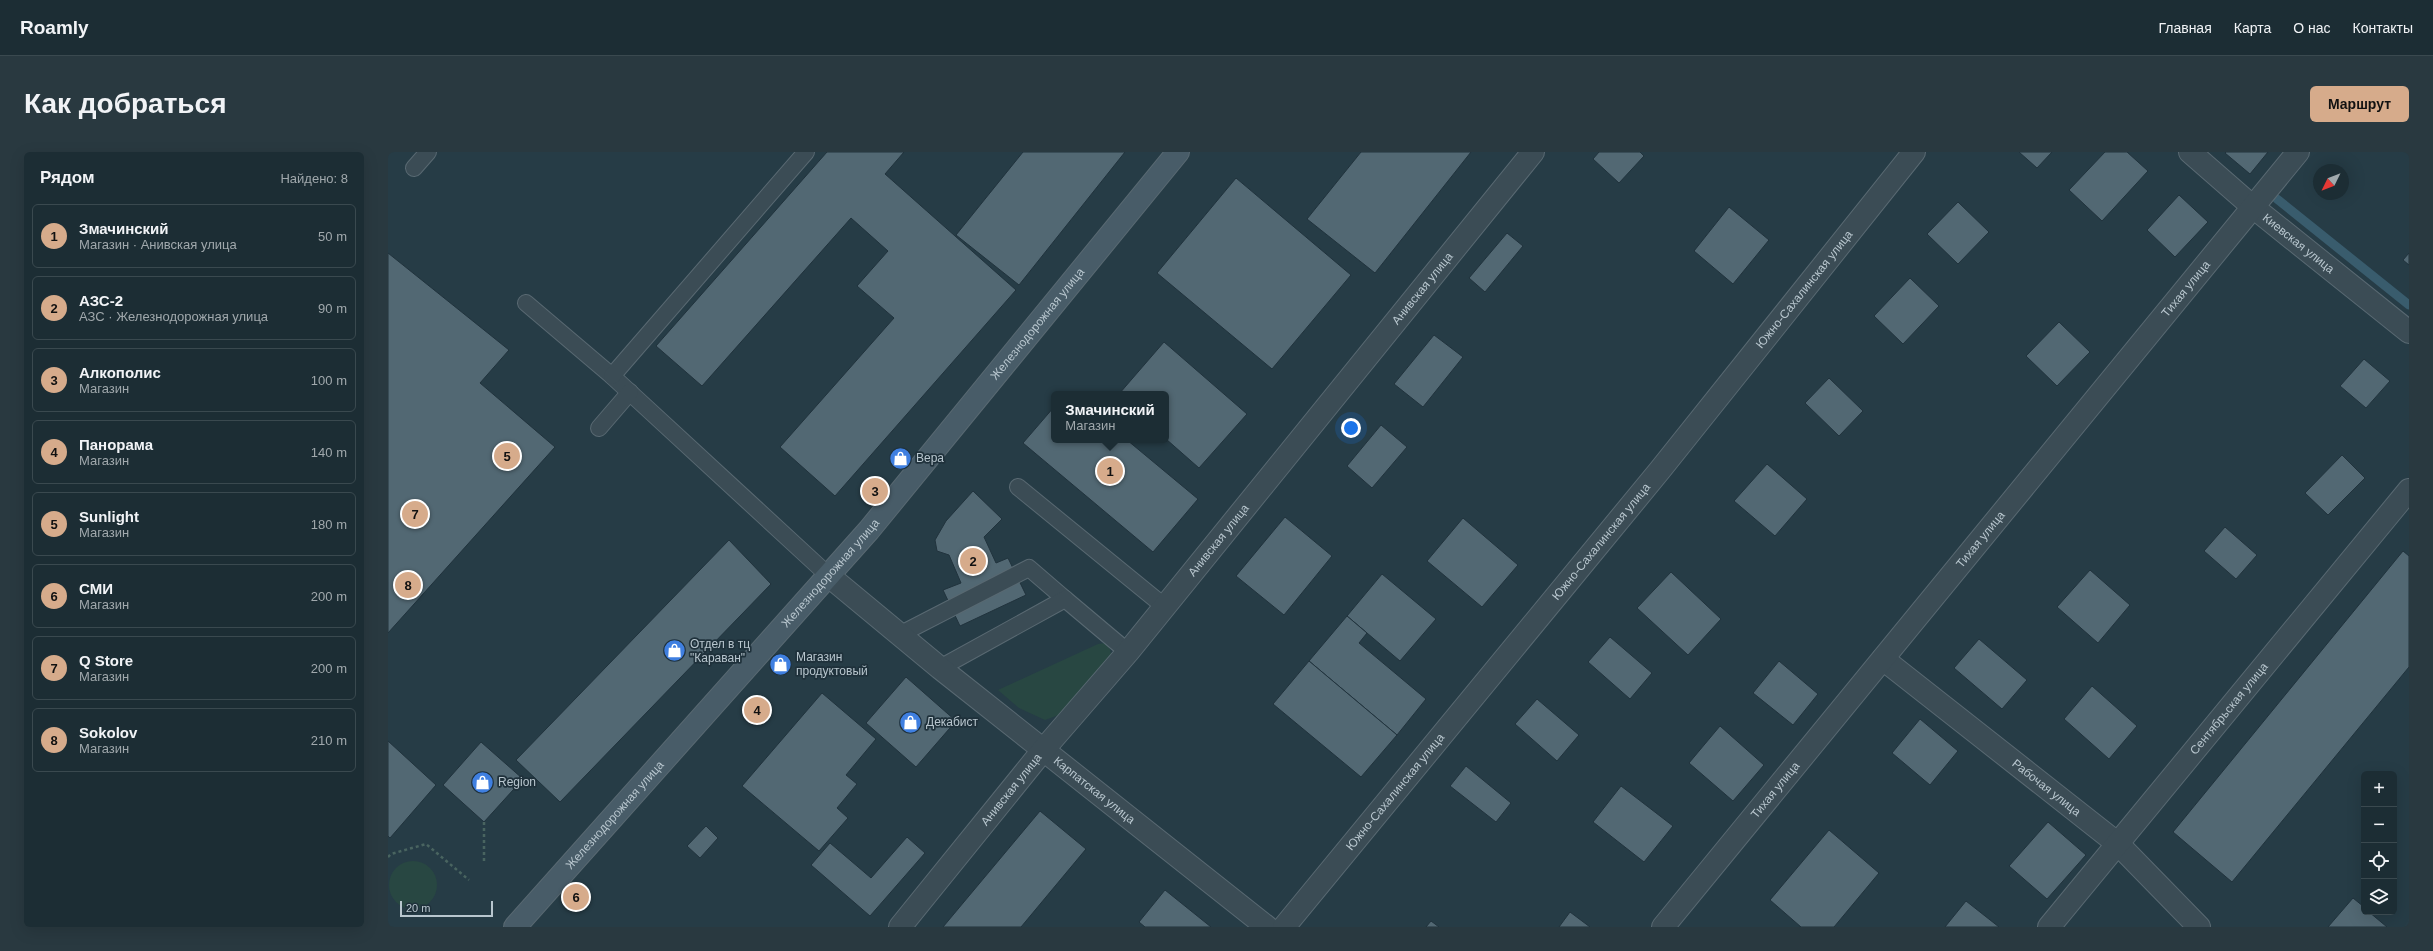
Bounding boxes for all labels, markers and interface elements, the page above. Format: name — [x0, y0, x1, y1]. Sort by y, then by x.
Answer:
text: Roamly — [20, 17, 89, 38]
text: Главная — [2158, 20, 2212, 36]
text: Карта — [2234, 20, 2271, 36]
text: О нас — [2293, 20, 2331, 36]
text: Контакты — [2353, 20, 2413, 36]
button: Маршрут — [2310, 86, 2409, 122]
text: Как добраться — [24, 88, 226, 119]
north arrow — [2313, 164, 2349, 200]
text: Рядом — [40, 168, 95, 187]
text: Найдено: 8 — [280, 171, 348, 186]
street label: Киевская улица — [2260, 211, 2337, 277]
text: Змачинский — [79, 220, 169, 237]
street label: Южно-Сахалинская улица — [1753, 227, 1856, 351]
text: 1 — [50, 229, 58, 244]
text: 50 m — [318, 229, 347, 244]
text: Магазин · Анивская улица — [79, 237, 237, 252]
street label: Анивская улица — [1389, 249, 1456, 327]
street label: Тихая улица — [2159, 258, 2213, 320]
street label: Железнодорожная улица — [988, 265, 1087, 383]
text: АЗС-2 — [79, 292, 123, 309]
text: 2 — [50, 301, 58, 316]
text: 90 m — [318, 301, 347, 316]
text: АЗС · Железнодорожная улица — [79, 309, 268, 324]
text: Алкополис — [79, 364, 161, 381]
text: 3 — [50, 373, 58, 388]
text: 100 m — [311, 373, 347, 388]
text: Магазин — [79, 381, 129, 396]
popup — [1051, 391, 1169, 443]
text: Змачинский — [1065, 401, 1155, 418]
text: Магазин — [1065, 418, 1115, 433]
your location — [1341, 418, 1361, 438]
text: Панорама — [79, 436, 153, 453]
pin: 5 — [494, 441, 520, 471]
text: 4 — [50, 445, 58, 460]
text: 140 m — [311, 445, 347, 460]
shop icon: Вера — [888, 445, 914, 471]
place label: Вера — [916, 451, 944, 465]
text: Магазин — [79, 453, 129, 468]
pin: 1 — [1097, 456, 1123, 486]
pin: 3 — [862, 476, 888, 506]
street label: Южно-Сахалинская улица — [1549, 480, 1653, 603]
pin: 7 — [402, 499, 428, 529]
street label: Анивская улица — [1185, 501, 1252, 579]
text: Sunlight — [79, 508, 139, 525]
street label: Тихая улица — [1953, 508, 2008, 571]
street label: Железнодорожная улица — [779, 516, 882, 630]
text: 5 — [50, 517, 58, 532]
text: 180 m — [311, 517, 347, 532]
text: Магазин — [79, 525, 129, 540]
pin: 2 — [960, 546, 986, 576]
pin: 8 — [395, 570, 421, 600]
text: СМИ — [79, 580, 113, 597]
text: 6 — [50, 589, 58, 604]
text: 200 m — [311, 589, 347, 604]
text: Магазин — [79, 597, 129, 612]
place label: Отдел в тц "Караван" — [690, 637, 750, 665]
shop icon: Отдел в тц "Караван" — [661, 638, 687, 664]
place label: Магазин продуктовый — [796, 650, 868, 678]
shop icon: Магазин продуктовый — [768, 651, 794, 677]
text: Q Store — [79, 652, 133, 669]
street label: Сентябрьская улица — [2187, 660, 2271, 757]
text: 7 — [50, 661, 58, 676]
text: 200 m — [311, 661, 347, 676]
text: Магазин — [79, 669, 129, 684]
pin: 4 — [744, 695, 770, 725]
shop icon: Декабист — [898, 709, 924, 735]
place label: Декабист — [926, 715, 979, 729]
text: Sokolov — [79, 724, 137, 741]
street label: Южно-Сахалинская улица — [1343, 730, 1447, 853]
text: 8 — [50, 733, 58, 748]
text: 210 m — [311, 733, 347, 748]
text: Магазин — [79, 741, 129, 756]
street label: Анивская улица — [978, 750, 1045, 828]
street label: Карпатская улица — [1051, 754, 1138, 827]
street label: Рабочая улица — [2009, 756, 2084, 819]
street label: Железнодорожная улица — [563, 758, 667, 872]
street label: Тихая улица — [1748, 759, 1803, 821]
shop icon: Region — [470, 769, 496, 795]
map controls — [2361, 771, 2397, 915]
button: + — [2361, 771, 2397, 807]
place label: Region — [498, 775, 536, 789]
button: − — [2361, 807, 2397, 843]
button: locate — [2361, 843, 2397, 879]
button: layers — [2361, 879, 2397, 915]
pin: 6 — [563, 882, 589, 912]
scale bar — [400, 899, 493, 918]
text: 20 m — [406, 902, 430, 914]

